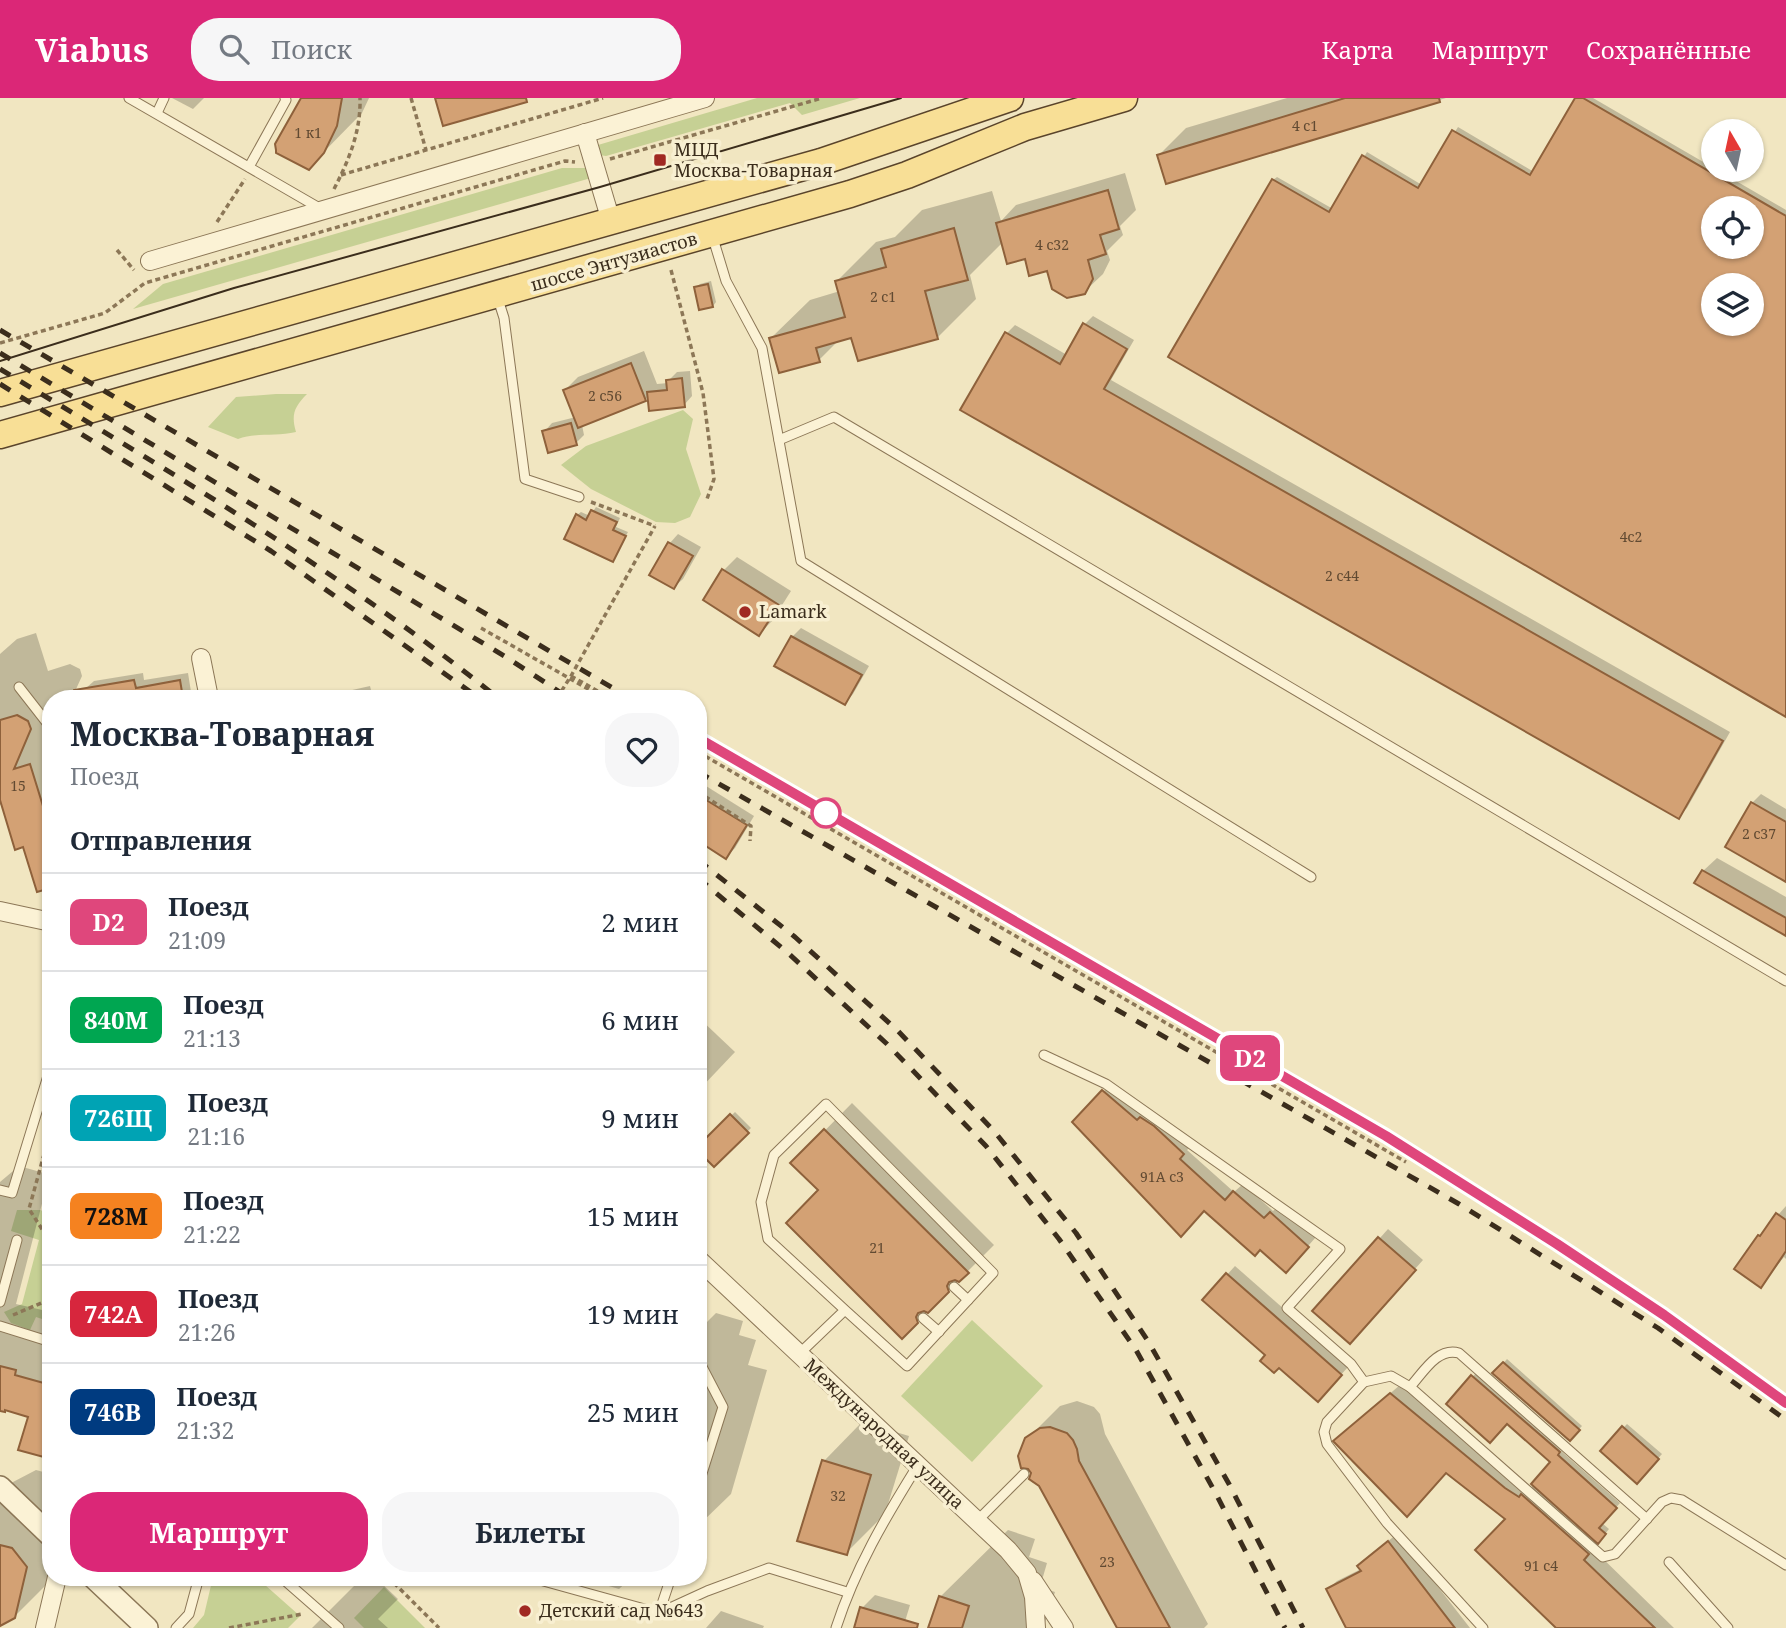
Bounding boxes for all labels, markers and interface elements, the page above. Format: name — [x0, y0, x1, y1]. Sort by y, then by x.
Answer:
search box — [191, 18, 681, 81]
text: Viabus — [35, 27, 149, 72]
icon: search — [215, 30, 253, 68]
text: Поиск — [271, 31, 352, 67]
text: Карта — [1322, 33, 1394, 66]
text: Маршрут — [1432, 33, 1548, 66]
text: Сохранённые — [1586, 33, 1751, 66]
house number: 4 с1 — [1292, 116, 1318, 135]
north arrow — [1701, 119, 1764, 182]
map controls — [1701, 119, 1764, 336]
house number: 1 к1 — [294, 123, 322, 142]
place label: МЦД Москва-Товарная — [674, 137, 833, 182]
marker: МЦД Москва-Товарная — [652, 152, 668, 168]
button: locate — [1701, 196, 1764, 259]
street label: шоссе Энтузиастов — [528, 226, 700, 296]
house number: 4 с32 — [1035, 235, 1069, 254]
button: layers — [1701, 273, 1764, 336]
house number: 2 с1 — [870, 287, 896, 306]
house number: 2 с56 — [588, 386, 622, 405]
house number: 4с2 — [1620, 527, 1642, 546]
house number: 2 с44 — [1325, 566, 1359, 585]
place label: Lamark — [759, 599, 827, 623]
marker: Lamark — [737, 604, 753, 620]
text: Москва-Товарная — [70, 711, 374, 756]
button: heart — [605, 713, 679, 787]
text: Поезд — [70, 760, 139, 792]
house number: 15 — [10, 776, 26, 795]
unlabelled marker — [811, 798, 841, 828]
text: Отправления — [70, 822, 252, 858]
house number: 2 с37 — [1742, 824, 1776, 843]
text: Поезд — [168, 888, 249, 924]
text: 2 мин — [601, 904, 679, 940]
text: D2 — [93, 905, 124, 938]
text: 21:09 — [168, 924, 226, 956]
text: Поезд — [183, 986, 264, 1022]
text: 6 мин — [601, 1002, 679, 1038]
text: 840М — [84, 1003, 148, 1036]
text: 21:13 — [183, 1022, 241, 1054]
line badge: D2 — [1218, 1035, 1282, 1081]
text: D2 — [1234, 1041, 1266, 1074]
text: Поезд — [187, 1084, 268, 1120]
text: 9 мин — [601, 1100, 679, 1136]
text: 726Щ — [84, 1101, 152, 1134]
text: 21:16 — [187, 1120, 245, 1152]
house number: 91А с3 — [1140, 1167, 1184, 1186]
text: Поезд — [183, 1182, 264, 1218]
text: 15 мин — [587, 1198, 679, 1234]
text: 728М — [84, 1199, 148, 1232]
text: 21:22 — [183, 1218, 241, 1250]
house number: 21 — [869, 1238, 885, 1257]
text: Поезд — [178, 1280, 258, 1316]
text: 19 мин — [587, 1296, 679, 1332]
text: 742А — [84, 1297, 143, 1330]
text: 21:26 — [178, 1316, 236, 1348]
street label: Международная улица — [799, 1353, 970, 1514]
text: Поезд — [176, 1378, 257, 1414]
text: 25 мин — [587, 1394, 679, 1430]
text: 746В — [84, 1395, 141, 1428]
text: 21:32 — [176, 1414, 234, 1446]
house number: 32 — [830, 1486, 846, 1505]
button: Маршрут — [70, 1492, 368, 1572]
button: Билеты — [382, 1492, 679, 1572]
house number: 23 — [1099, 1552, 1115, 1571]
house number: 91 с4 — [1524, 1556, 1558, 1575]
place label: Детский сад №643 — [539, 1598, 704, 1622]
marker: Детский сад №643 — [517, 1603, 533, 1619]

